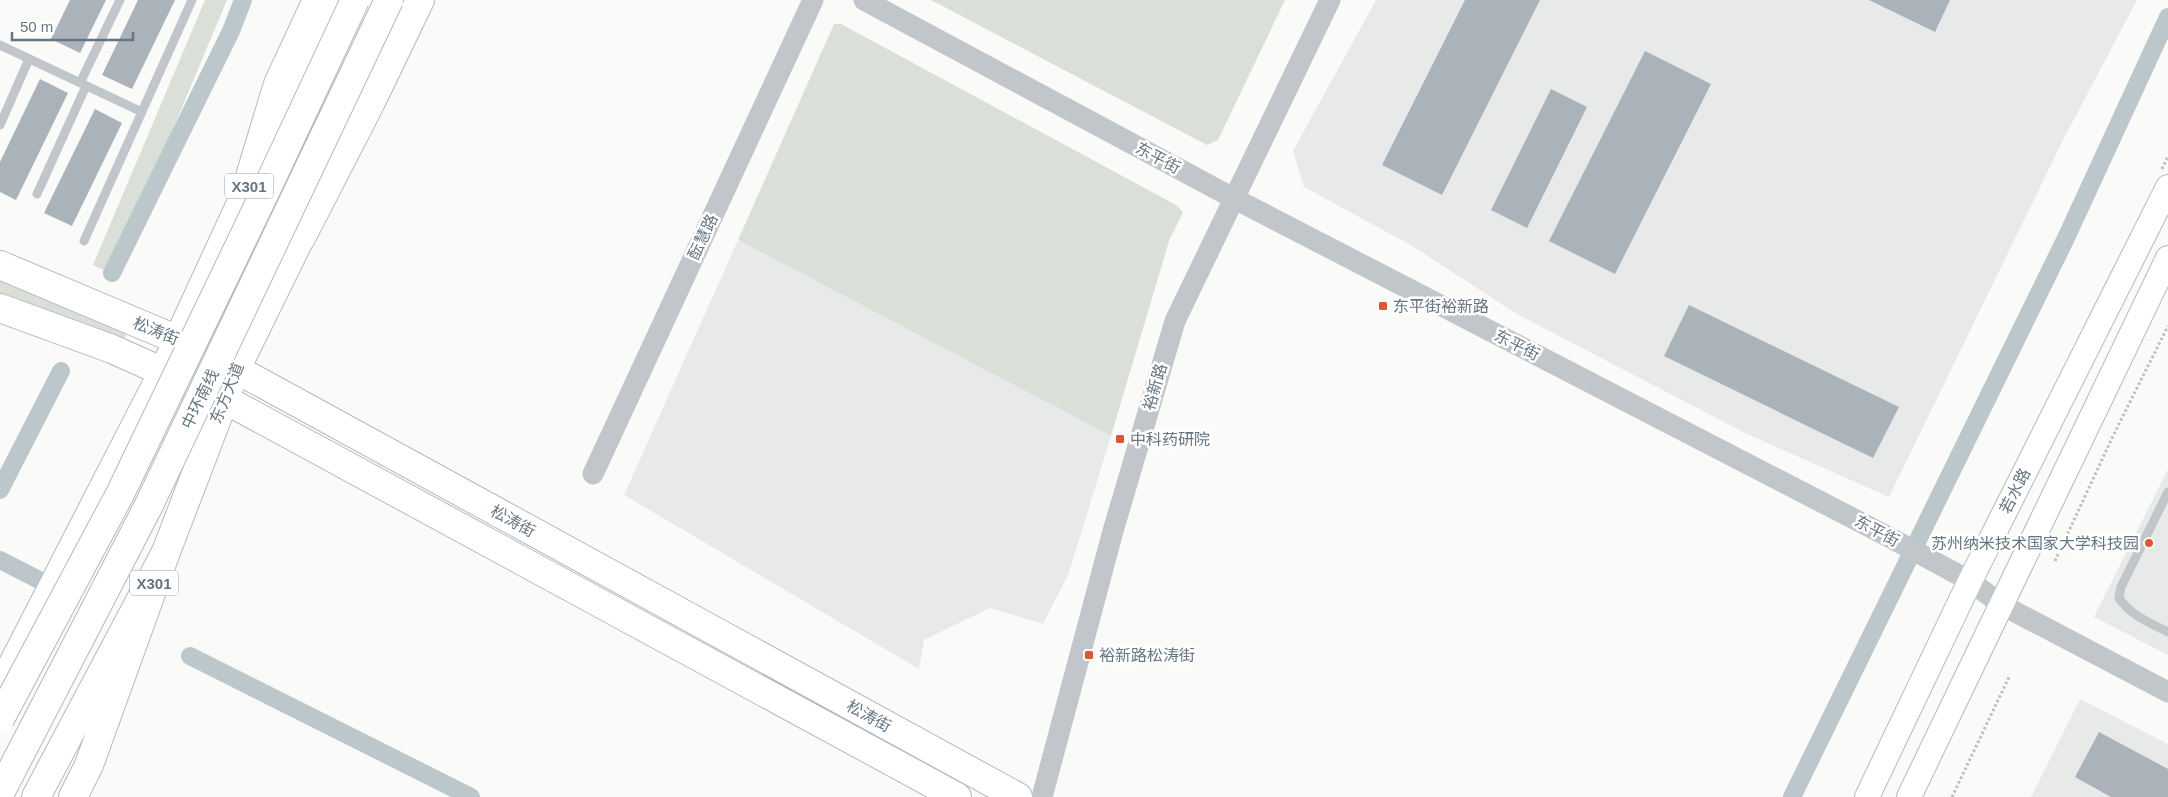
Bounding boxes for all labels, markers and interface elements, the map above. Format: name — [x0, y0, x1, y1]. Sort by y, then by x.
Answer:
scale bar — [12, 10, 134, 42]
text: 50 m — [20, 18, 53, 35]
street label: 东平街 — [1133, 139, 1183, 177]
road number: X301 — [225, 174, 273, 198]
street label: 酝慧路 — [685, 212, 721, 262]
place label: 东平街裕新路 — [1393, 298, 1489, 315]
marker: 东平街裕新路 — [1377, 300, 1389, 312]
street label: 松涛街 — [131, 314, 181, 348]
street label: 东平街 — [1492, 327, 1542, 363]
street label: 东方大道 — [207, 360, 247, 426]
street label: 裕新路 — [1140, 362, 1170, 412]
street label: 中环南线 — [178, 367, 222, 431]
place label: 中科药研院 — [1130, 431, 1210, 448]
marker: 中科药研院 — [1114, 433, 1126, 445]
street label: 若水路 — [1997, 466, 2033, 516]
street label: 松涛街 — [488, 502, 538, 540]
street label: 东平街 — [1852, 512, 1902, 550]
place label: 苏州纳米技术国家大学科技园 — [1931, 535, 2139, 552]
marker: 苏州纳米技术国家大学科技园 — [2143, 537, 2155, 549]
road number: X301 — [130, 570, 178, 596]
place label: 裕新路松涛街 — [1099, 647, 1195, 664]
marker: 裕新路松涛街 — [1083, 649, 1095, 661]
street label: 松涛街 — [844, 697, 894, 735]

